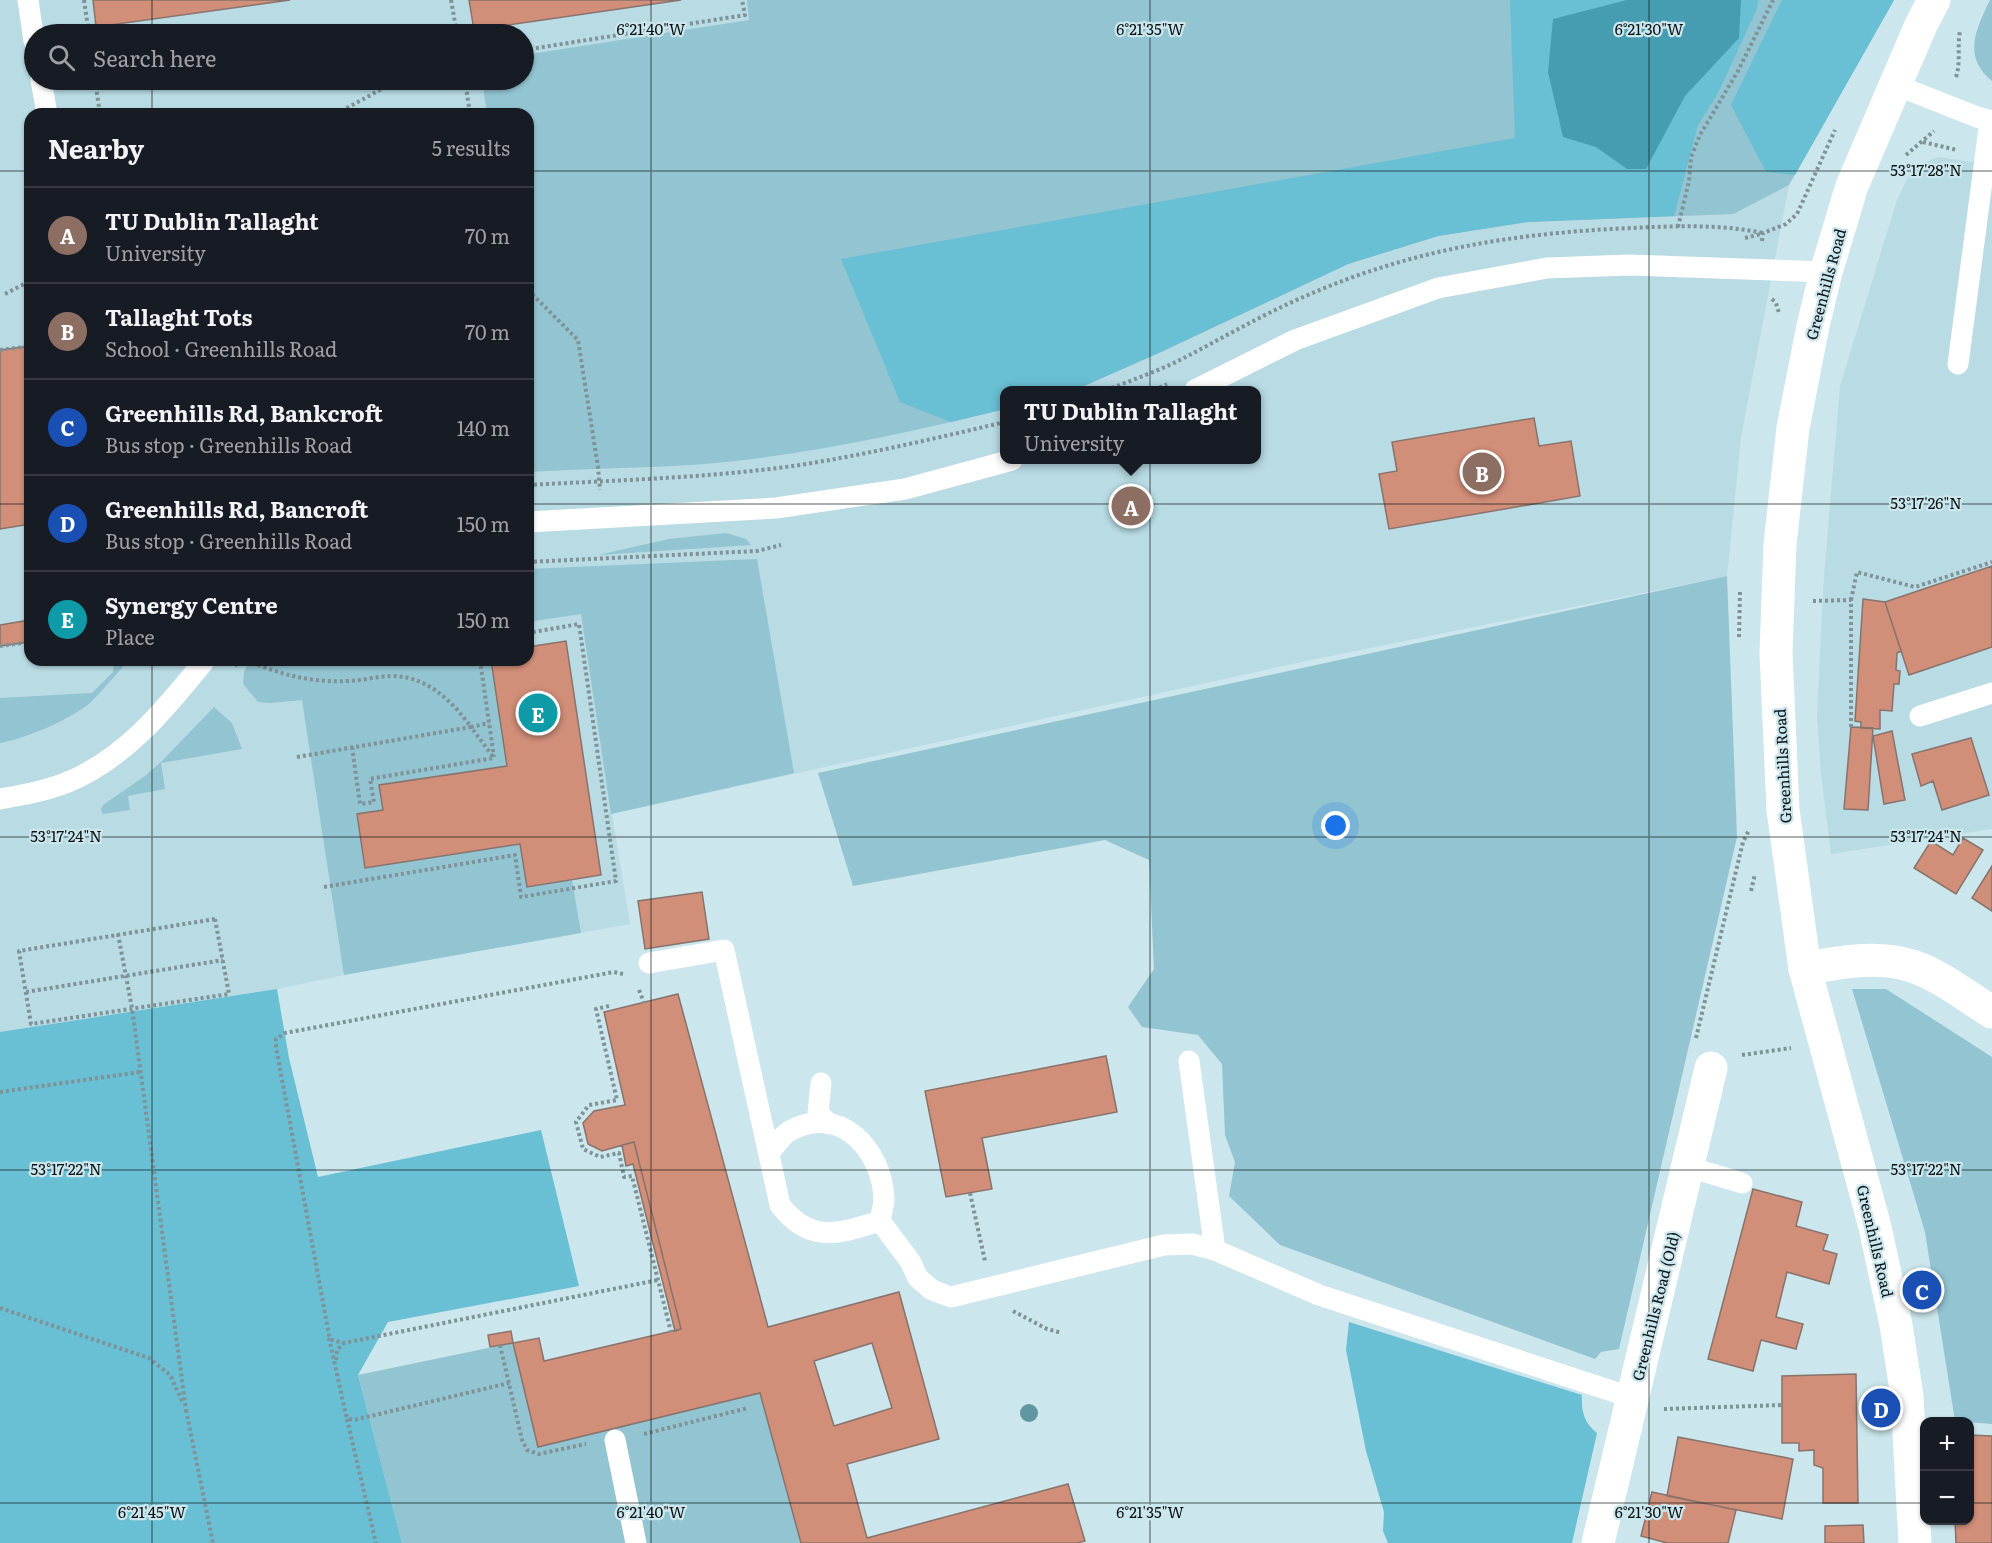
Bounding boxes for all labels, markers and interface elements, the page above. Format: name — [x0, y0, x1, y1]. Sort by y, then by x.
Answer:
text: 6°21'40"W — [617, 17, 686, 40]
text: 6°21'35"W — [1116, 17, 1184, 40]
text: 6°21'30"W — [1615, 17, 1684, 40]
search box — [24, 24, 534, 90]
icon: search — [45, 41, 78, 74]
text: Search here — [93, 41, 216, 74]
text: Nearby — [48, 128, 144, 167]
text: 5 results — [432, 132, 510, 162]
text: 53°17'28"N — [1890, 158, 1962, 181]
text: TU Dublin Tallaght — [105, 204, 319, 237]
text: A — [60, 220, 75, 250]
text: 70 m — [465, 220, 510, 250]
street label: Greenhills Road — [1799, 226, 1851, 342]
text: University — [105, 237, 206, 267]
text: Tallaght Tots — [105, 300, 252, 333]
text: B — [61, 316, 74, 346]
text: 70 m — [465, 316, 510, 346]
text: School · Greenhills Road — [105, 333, 337, 363]
popup — [1000, 386, 1261, 464]
text: TU Dublin Tallaght — [1024, 394, 1237, 427]
text: Greenhills Rd, Bankcroft — [105, 396, 383, 429]
text: C — [60, 412, 75, 442]
text: 140 m — [457, 412, 510, 442]
text: University — [1024, 427, 1124, 457]
text: Bus stop · Greenhills Road — [105, 429, 352, 459]
pin: B — [1462, 450, 1502, 494]
pin: A — [1112, 484, 1150, 528]
text: 53°17'26"N — [1890, 491, 1962, 514]
text: Greenhills Rd, Bancroft — [105, 492, 368, 525]
text: D — [60, 508, 75, 538]
text: 150 m — [457, 508, 510, 538]
text: Bus stop · Greenhills Road — [105, 525, 352, 555]
text: Synergy Centre — [105, 588, 278, 621]
text: E — [61, 604, 74, 634]
text: 150 m — [457, 604, 510, 634]
text: Place — [105, 621, 155, 651]
pin: E — [518, 690, 558, 736]
street label: Greenhills Road — [1768, 708, 1796, 824]
your location — [1321, 811, 1350, 840]
text: 53°17'24"N — [30, 824, 102, 847]
text: 53°17'24"N — [1890, 824, 1962, 847]
text: 53°17'22"N — [31, 1157, 102, 1180]
text: 53°17'22"N — [1891, 1157, 1962, 1180]
street label: Greenhills Road — [1852, 1183, 1900, 1299]
street label: Greenhills Road (Old) — [1625, 1229, 1685, 1383]
pin: C — [1902, 1268, 1942, 1312]
pin: D — [1862, 1386, 1900, 1430]
map controls — [1920, 1417, 1974, 1525]
button: + — [1920, 1417, 1974, 1471]
button: − — [1920, 1471, 1974, 1525]
text: 6°21'45"W — [118, 1500, 187, 1523]
text: 6°21'40"W — [617, 1500, 686, 1523]
text: 6°21'35"W — [1116, 1500, 1184, 1523]
text: 6°21'30"W — [1615, 1500, 1684, 1523]

